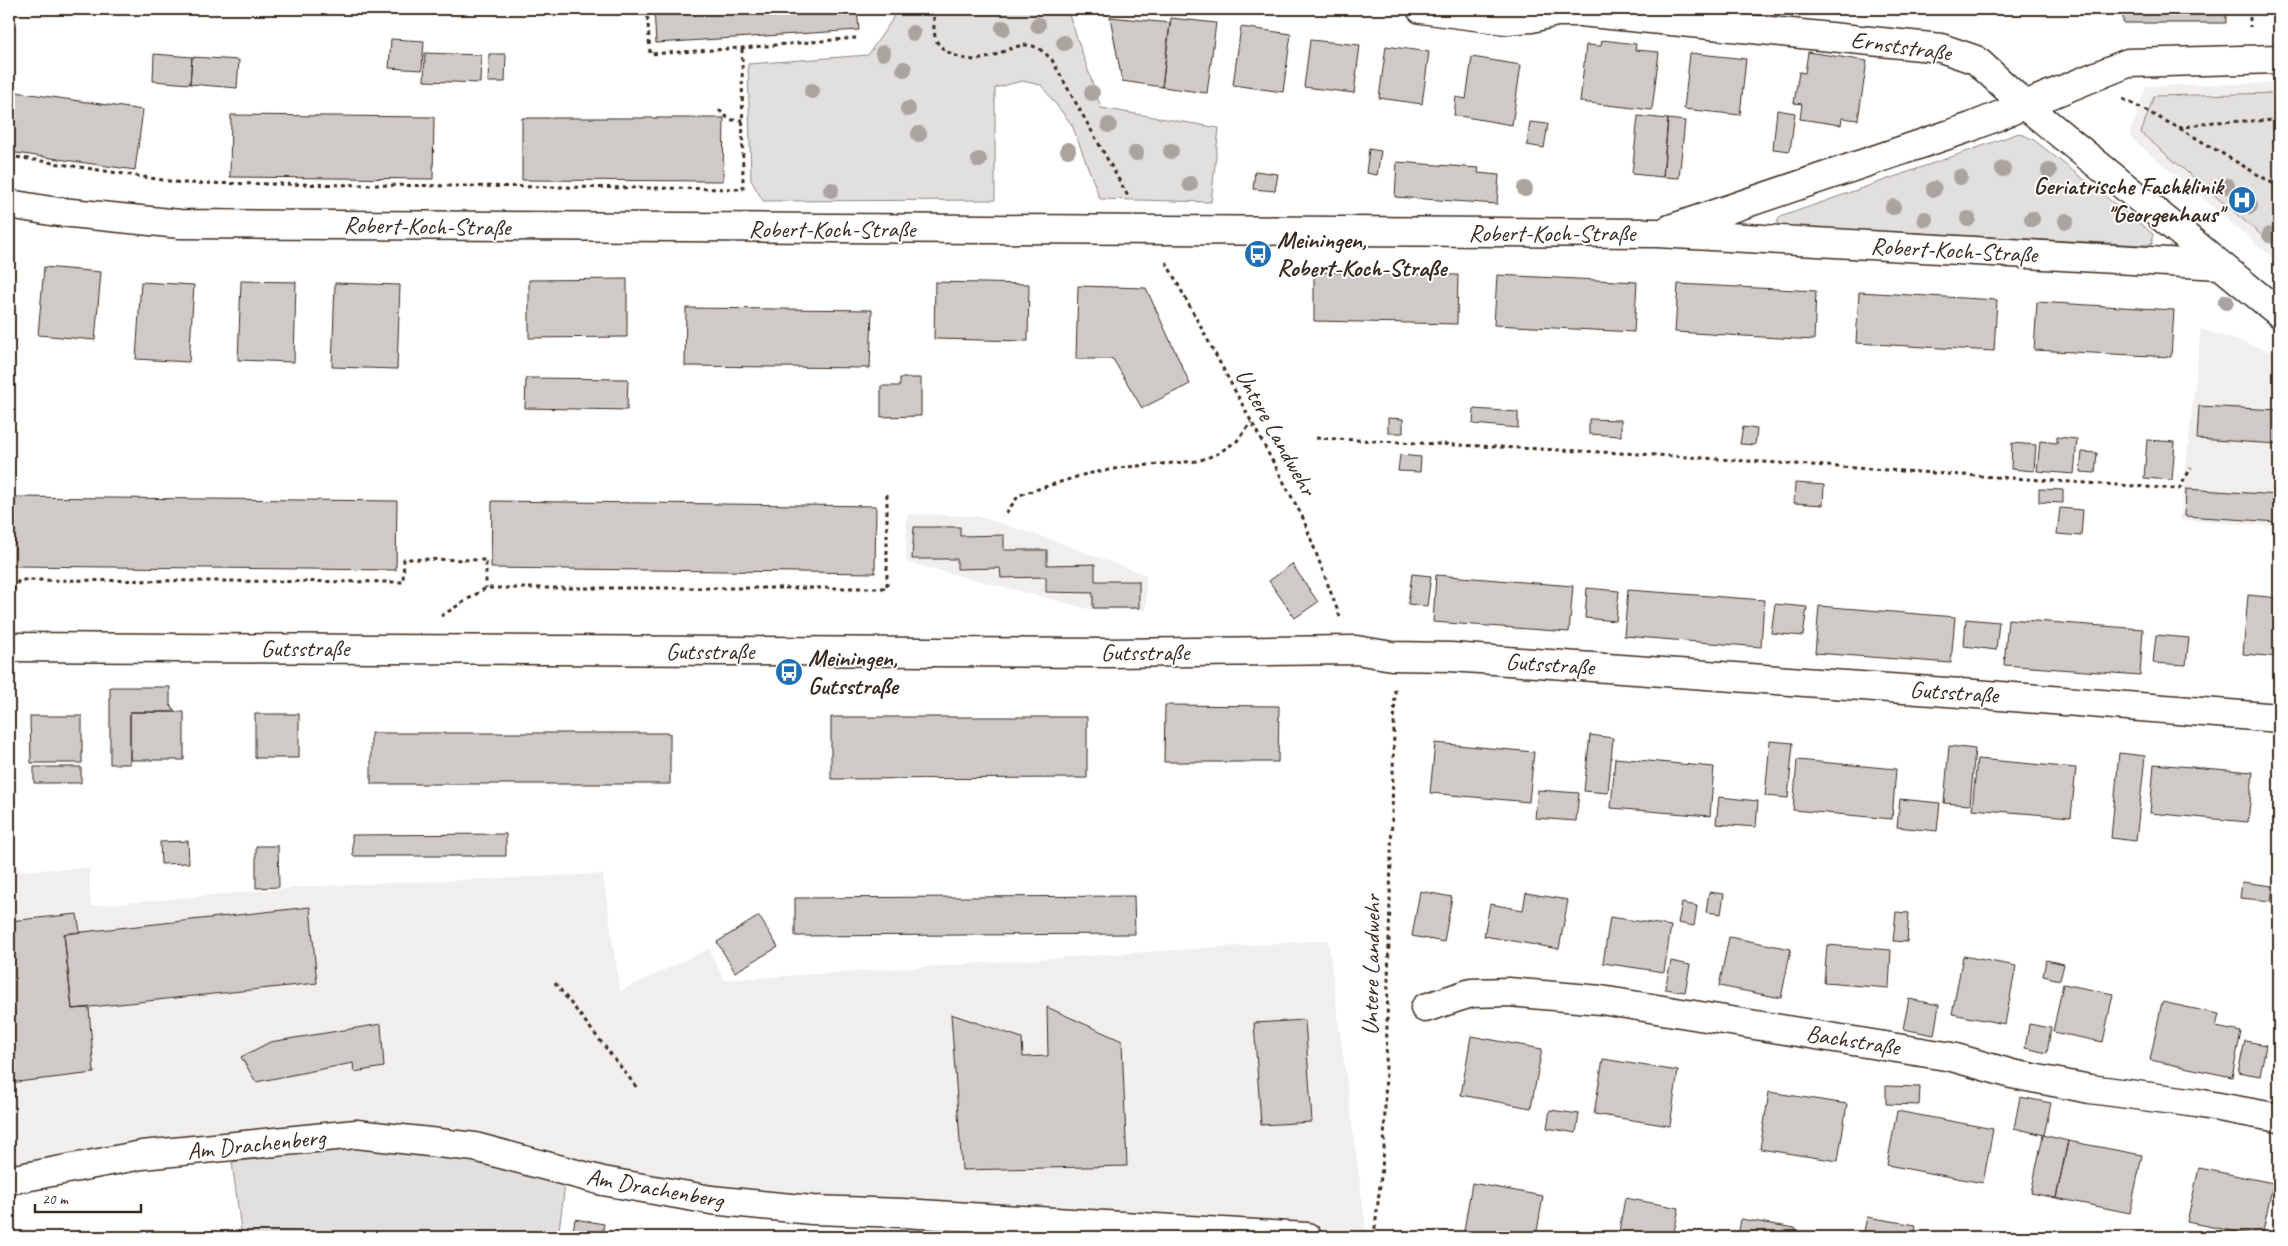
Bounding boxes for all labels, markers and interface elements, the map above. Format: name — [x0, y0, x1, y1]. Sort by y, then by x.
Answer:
street label: Ernststraße — [1849, 24, 1955, 68]
place label: Geriatrische Fachklinik "Georgenhaus" — [2033, 171, 2228, 229]
hospital icon: Geriatrische Fachklinik "Georgenhaus" — [2227, 185, 2257, 215]
street label: Robert-Koch-Straße — [343, 210, 513, 242]
street label: Robert-Koch-Straße — [749, 214, 918, 244]
street label: Robert-Koch-Straße — [1469, 218, 1638, 248]
place label: Meiningen, Robert-Koch-Straße — [1277, 225, 1448, 283]
street label: Robert-Koch-Straße — [1870, 231, 2040, 269]
bus stop icon: Meiningen, Robert-Koch-Straße — [1243, 239, 1273, 269]
street label: Untere Landwehr — [1229, 363, 1324, 503]
street label: Gutsstraße — [261, 633, 351, 663]
street label: Gutsstraße — [666, 636, 756, 666]
street label: Gutsstraße — [1101, 637, 1191, 667]
place label: Meiningen, Gutsstraße — [808, 643, 899, 701]
street label: Gutsstraße — [1505, 646, 1597, 682]
bus stop icon: Meiningen, Gutsstraße — [774, 657, 804, 687]
street label: Gutsstraße — [1909, 674, 2001, 710]
street label: Untere Landwehr — [1355, 892, 1387, 1036]
street label: Bachstraße — [1804, 1018, 1904, 1063]
street label: Am Drachenberg — [186, 1122, 329, 1166]
street label: Am Drachenberg — [584, 1161, 728, 1215]
scale bar — [35, 1181, 141, 1213]
text: 20 m — [42, 1190, 69, 1209]

